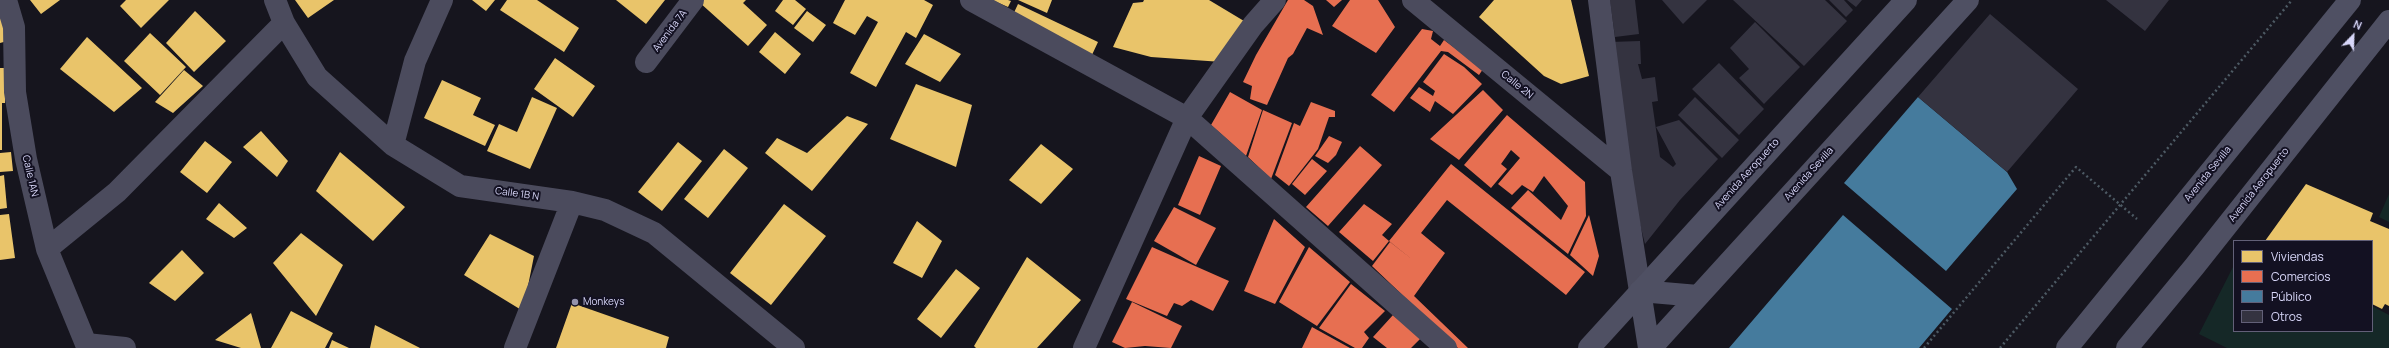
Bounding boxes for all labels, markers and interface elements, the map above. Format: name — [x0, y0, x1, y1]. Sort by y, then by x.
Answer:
street label: Avenida 7A — [650, 8, 690, 54]
north arrow — [2333, 16, 2373, 56]
text: N — [2351, 16, 2364, 33]
street label: Calle 2N — [1499, 68, 1535, 102]
street label: Avenida Aeropuerto — [1712, 136, 1782, 212]
street label: Avenida Sevilla — [2182, 144, 2234, 204]
street label: Avenida Sevilla — [1782, 145, 1836, 203]
street label: Avenida Aeropuerto — [2226, 145, 2292, 225]
street label: Calle 1AN — [19, 154, 41, 198]
street label: Calle 1B N — [494, 185, 540, 203]
legend — [2233, 240, 2373, 332]
text: Viviendas — [2271, 248, 2324, 265]
text: Comercios — [2271, 268, 2331, 285]
text: Público — [2271, 288, 2312, 305]
place label: Monkeys — [583, 296, 624, 308]
marker: Monkeys — [570, 297, 580, 307]
text: Otros — [2271, 308, 2302, 325]

